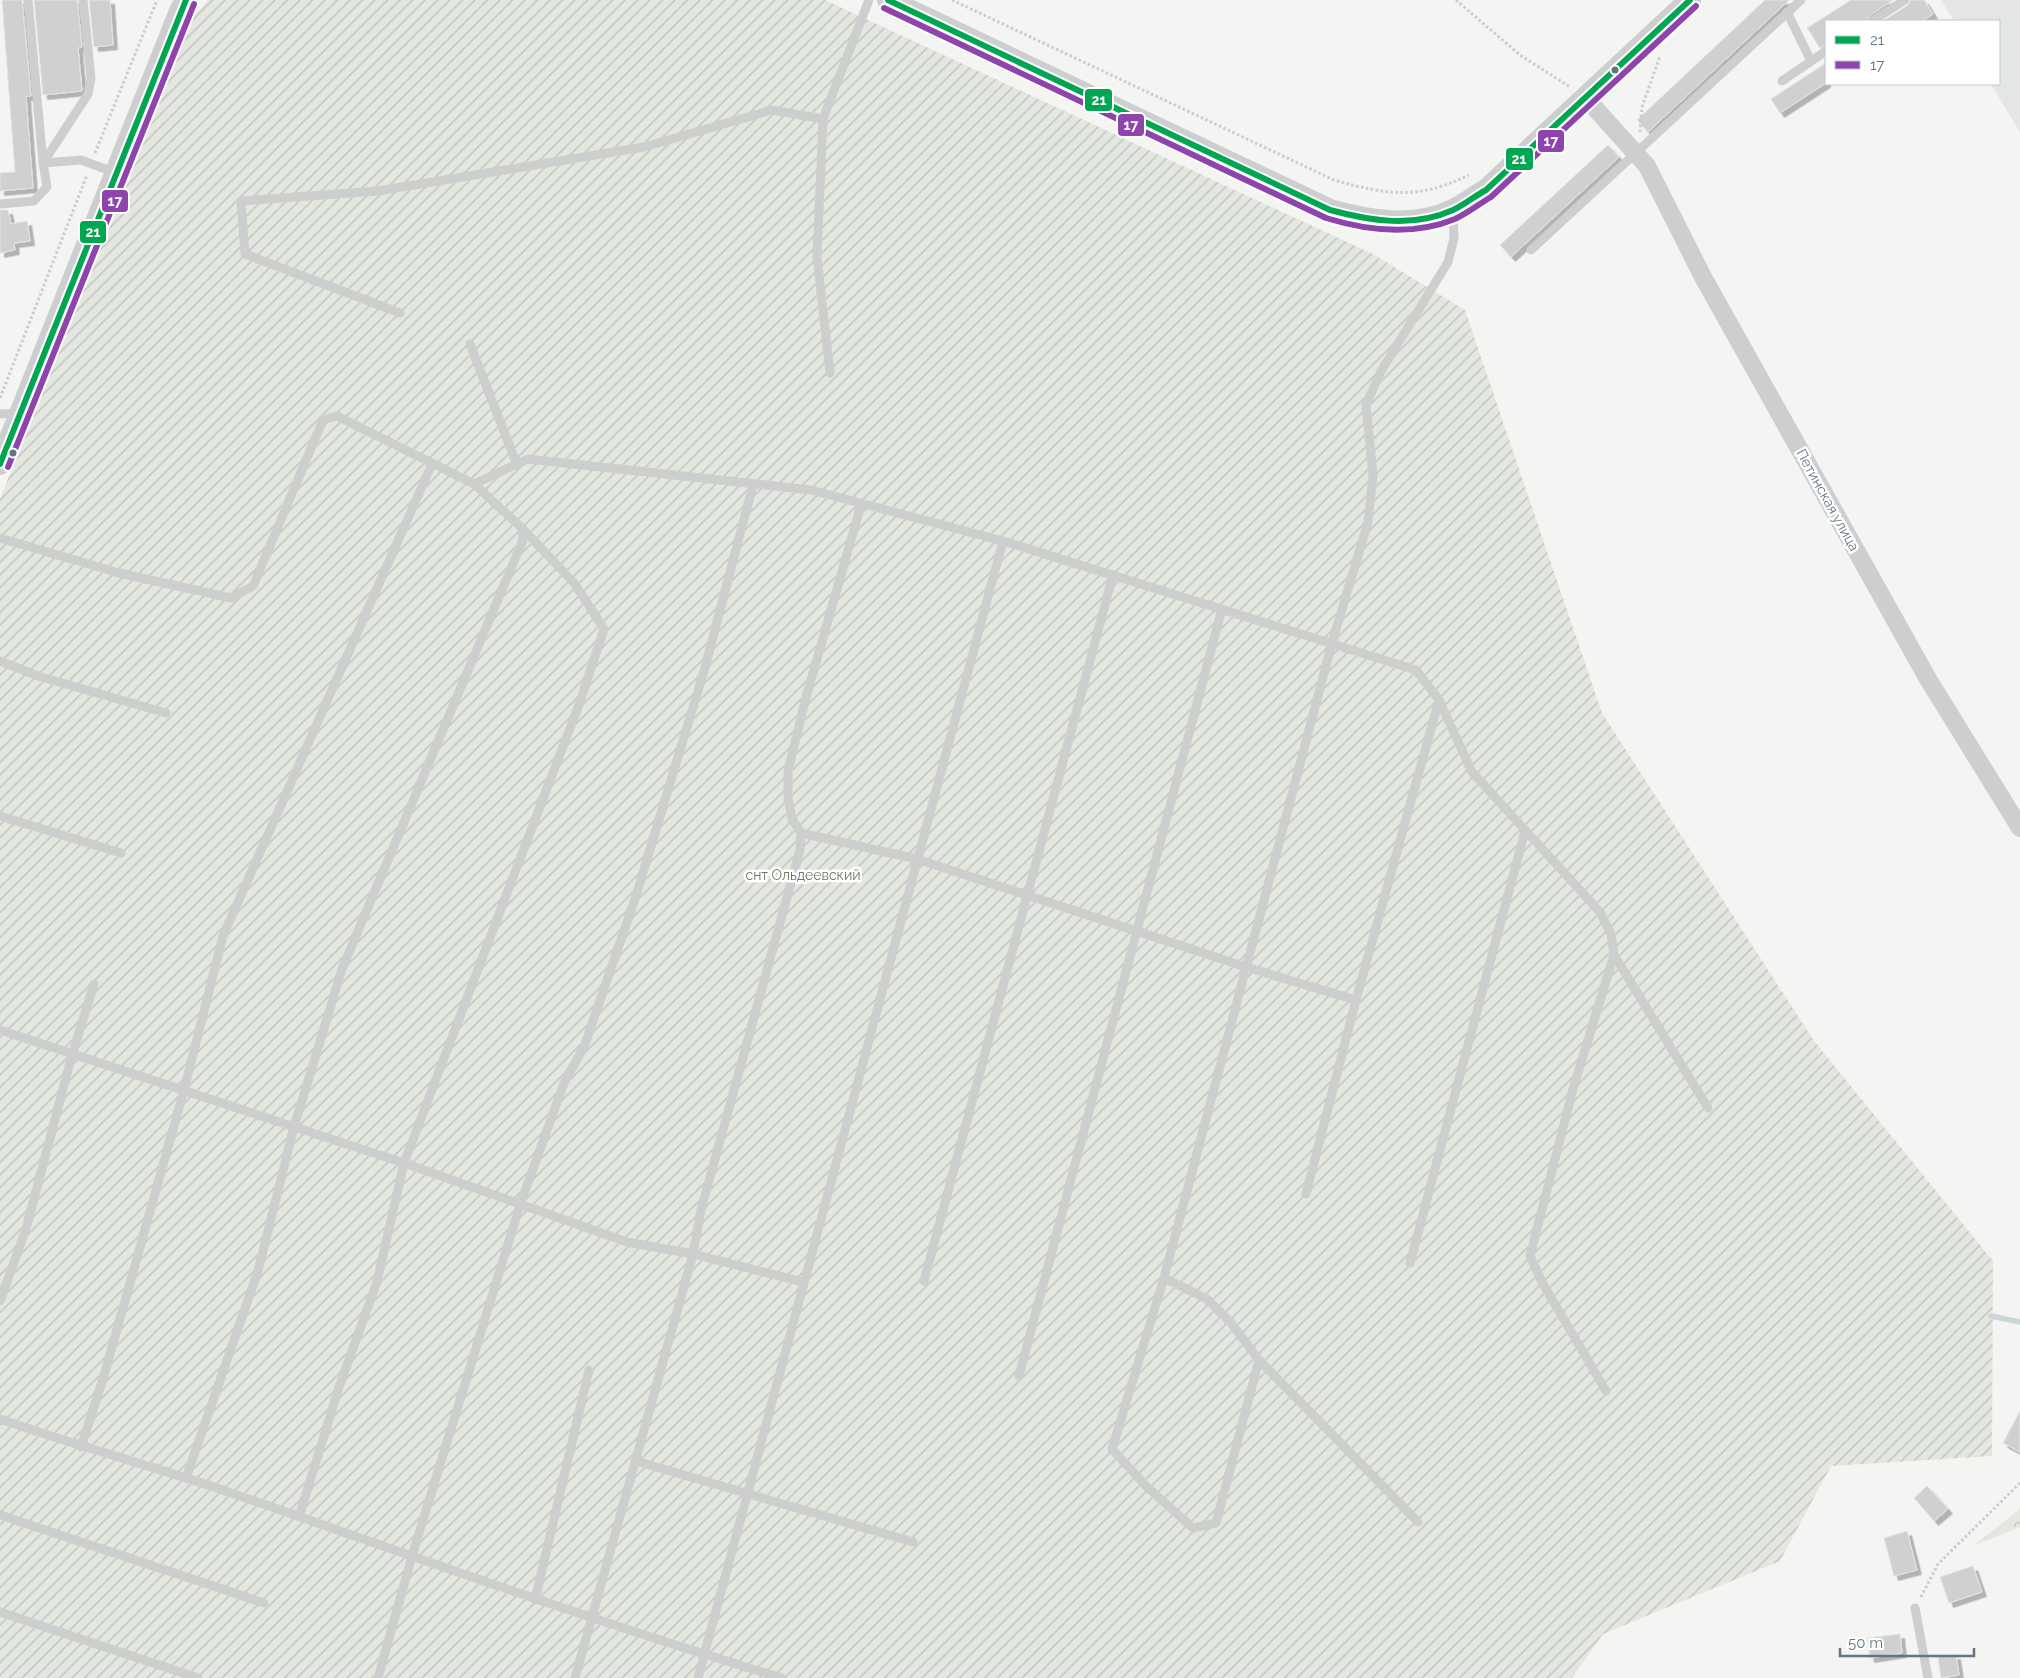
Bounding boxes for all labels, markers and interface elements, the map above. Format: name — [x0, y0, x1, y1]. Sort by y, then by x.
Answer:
legend — [1825, 20, 2000, 85]
text: 21 — [1870, 31, 1885, 49]
text: 17 — [1870, 56, 1884, 74]
unlabelled marker — [1610, 65, 1620, 75]
line badge: 21 — [1084, 88, 1113, 112]
text: 21 — [1092, 92, 1106, 108]
line badge: 17 — [1117, 113, 1145, 137]
text: 17 — [1124, 117, 1139, 133]
line badge: 17 — [1537, 129, 1565, 153]
text: 17 — [1544, 133, 1559, 149]
line badge: 21 — [1505, 147, 1534, 171]
text: 21 — [1512, 151, 1526, 167]
line badge: 17 — [101, 189, 129, 213]
text: 17 — [108, 193, 123, 209]
line badge: 21 — [79, 220, 107, 244]
text: 21 — [86, 224, 100, 240]
street label: Петинская улица — [1793, 446, 1863, 554]
unlabelled marker — [8, 448, 18, 458]
park label: снт Ольдеевский — [745, 867, 861, 883]
scale bar — [1840, 1626, 1974, 1658]
text: 50 m — [1848, 1634, 1883, 1652]

